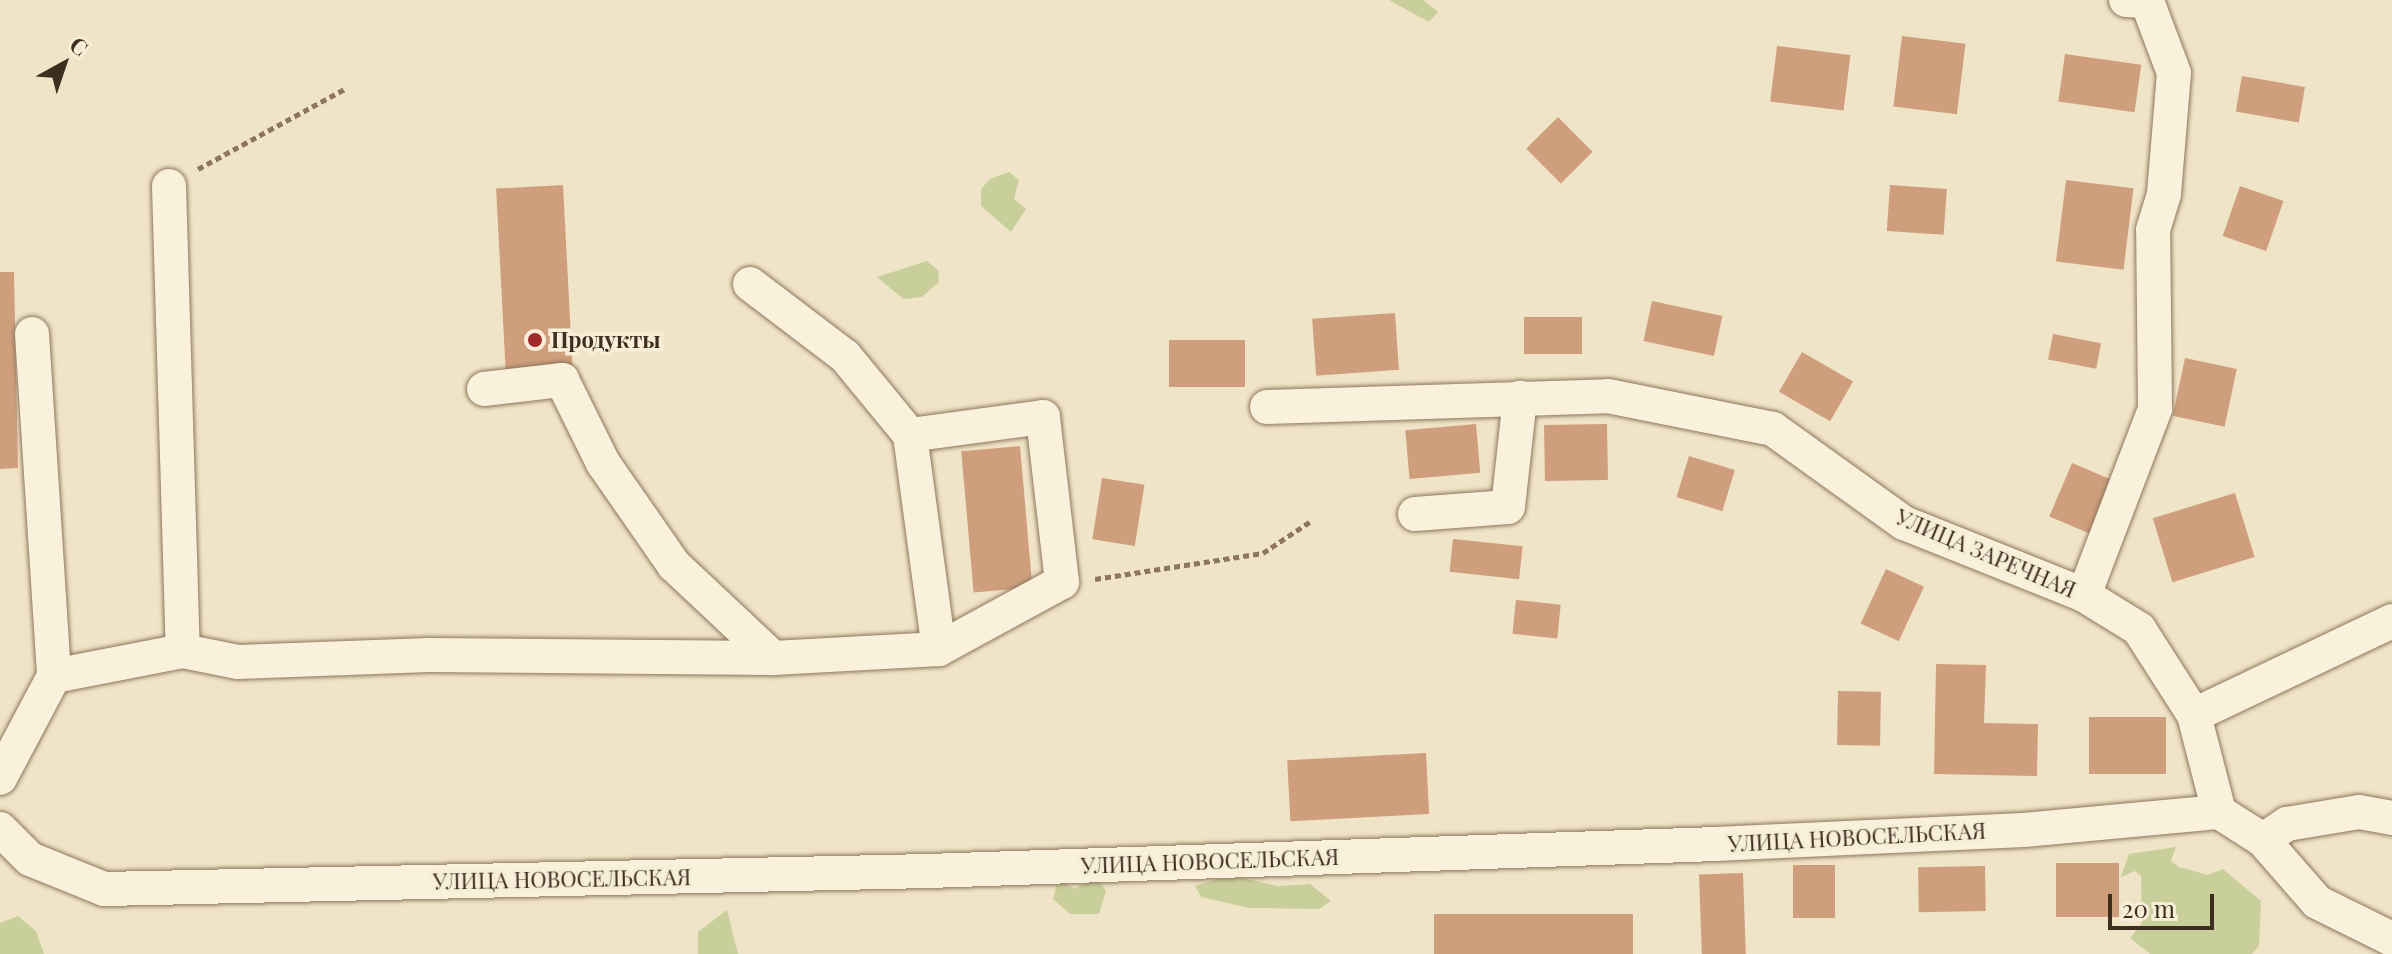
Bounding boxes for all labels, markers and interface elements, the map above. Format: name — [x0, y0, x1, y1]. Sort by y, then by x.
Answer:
north arrow — [24, 24, 104, 104]
text: С — [64, 29, 95, 62]
place label: Продукты — [551, 327, 661, 353]
marker: Продукты — [526, 331, 544, 349]
street label: УЛИЦА ЗАРЕЧНАЯ — [1892, 503, 2080, 603]
street label: УЛИЦА НОВОСЕЛЬСКАЯ — [1727, 817, 1987, 857]
street label: УЛИЦА НОВОСЕЛЬСКАЯ — [1080, 843, 1340, 879]
street label: УЛИЦА НОВОСЕЛЬСКАЯ — [433, 864, 691, 894]
scale bar — [2112, 878, 2218, 928]
text: 20 m — [2122, 892, 2175, 924]

